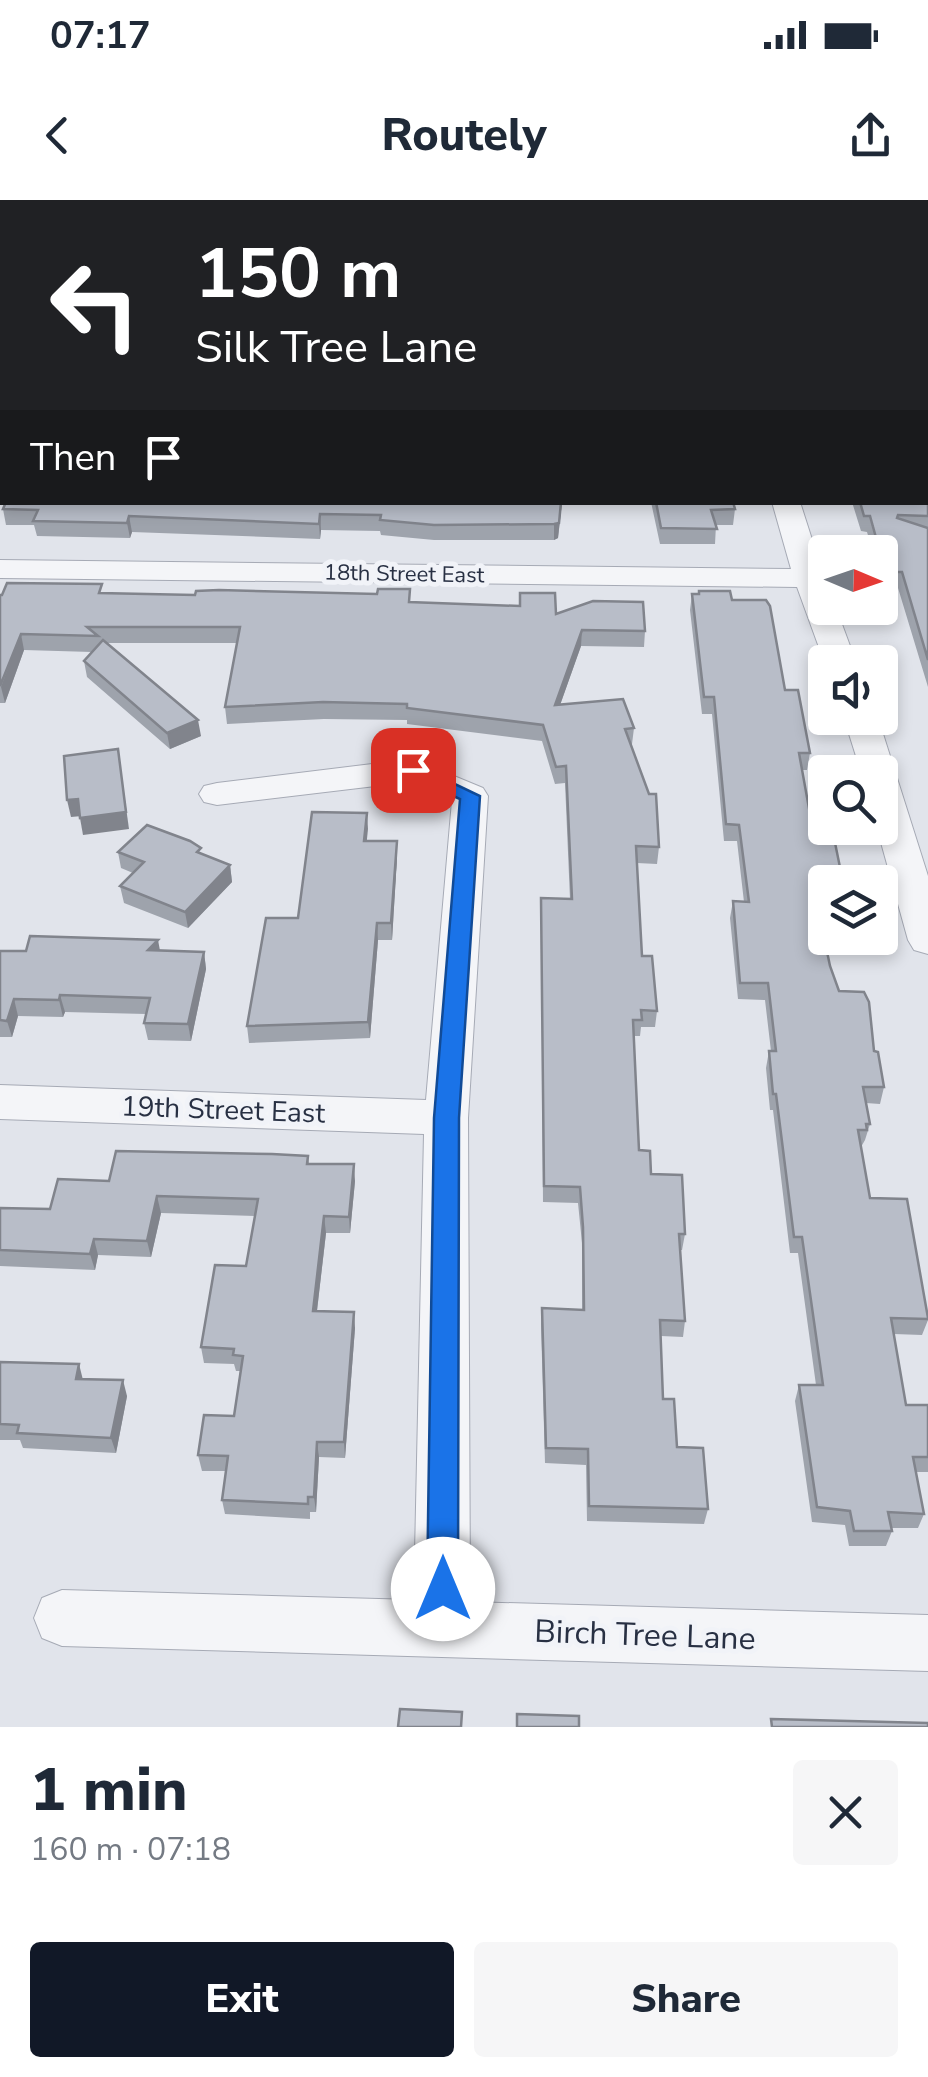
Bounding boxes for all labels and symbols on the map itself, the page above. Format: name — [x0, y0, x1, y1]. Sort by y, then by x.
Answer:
north arrow — [808, 535, 898, 625]
street label: 18th Street East — [324, 558, 485, 590]
pin — [371, 728, 456, 813]
street label: 19th Street East — [120, 1087, 326, 1133]
position arrow — [391, 1537, 495, 1641]
street label: Birch Tree Lane — [534, 1610, 756, 1660]

